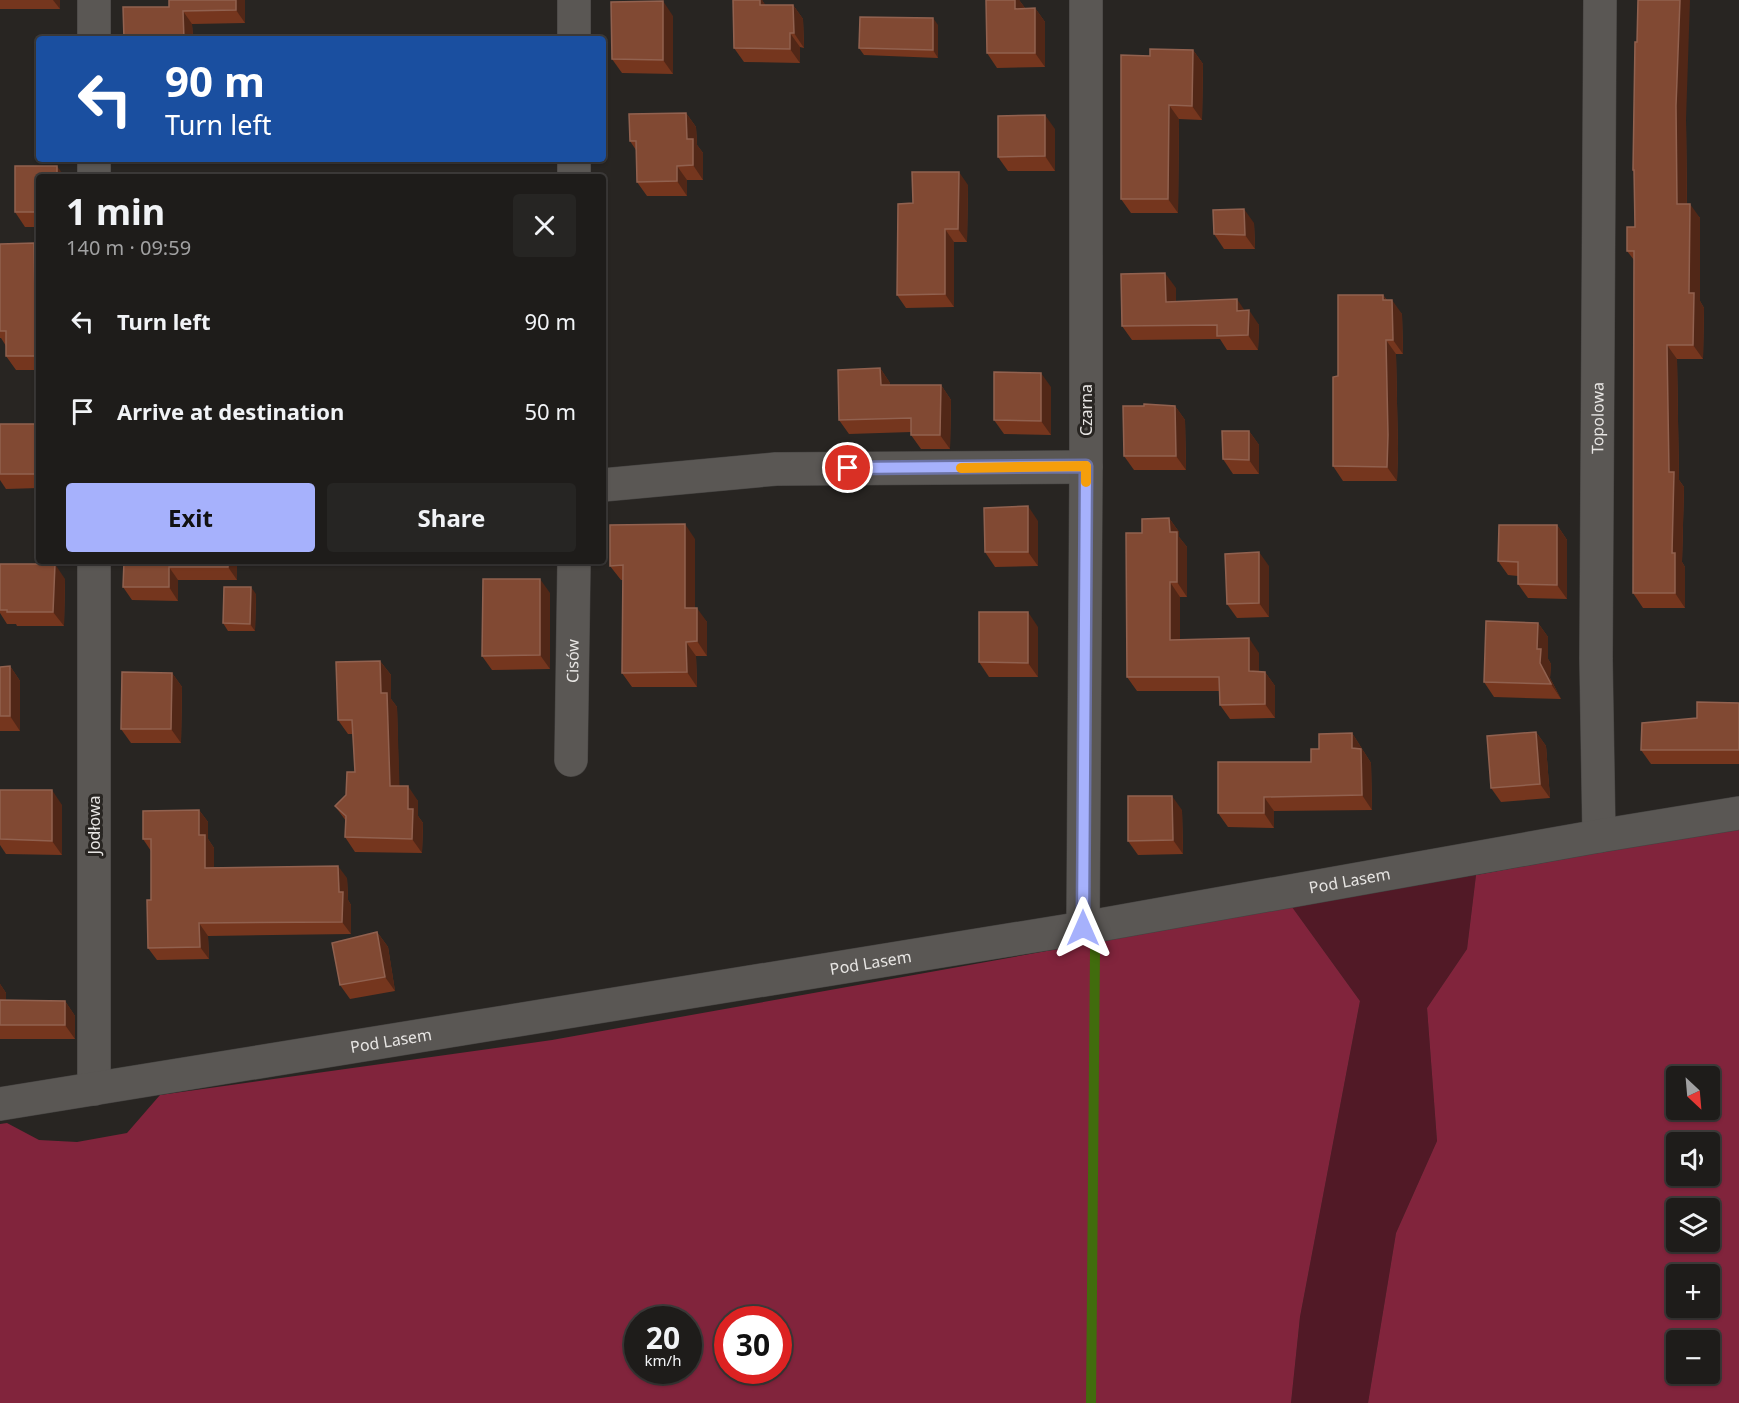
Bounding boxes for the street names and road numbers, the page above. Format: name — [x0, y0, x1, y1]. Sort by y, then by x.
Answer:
street label: Topolowa — [1586, 382, 1609, 454]
street label: Czarna — [1075, 384, 1097, 436]
street label: Cisów — [561, 638, 584, 683]
street label: Jodłowa — [83, 796, 105, 856]
street label: Pod Lasem — [1307, 862, 1392, 899]
street label: Pod Lasem — [828, 945, 913, 980]
street label: Pod Lasem — [348, 1023, 433, 1058]

